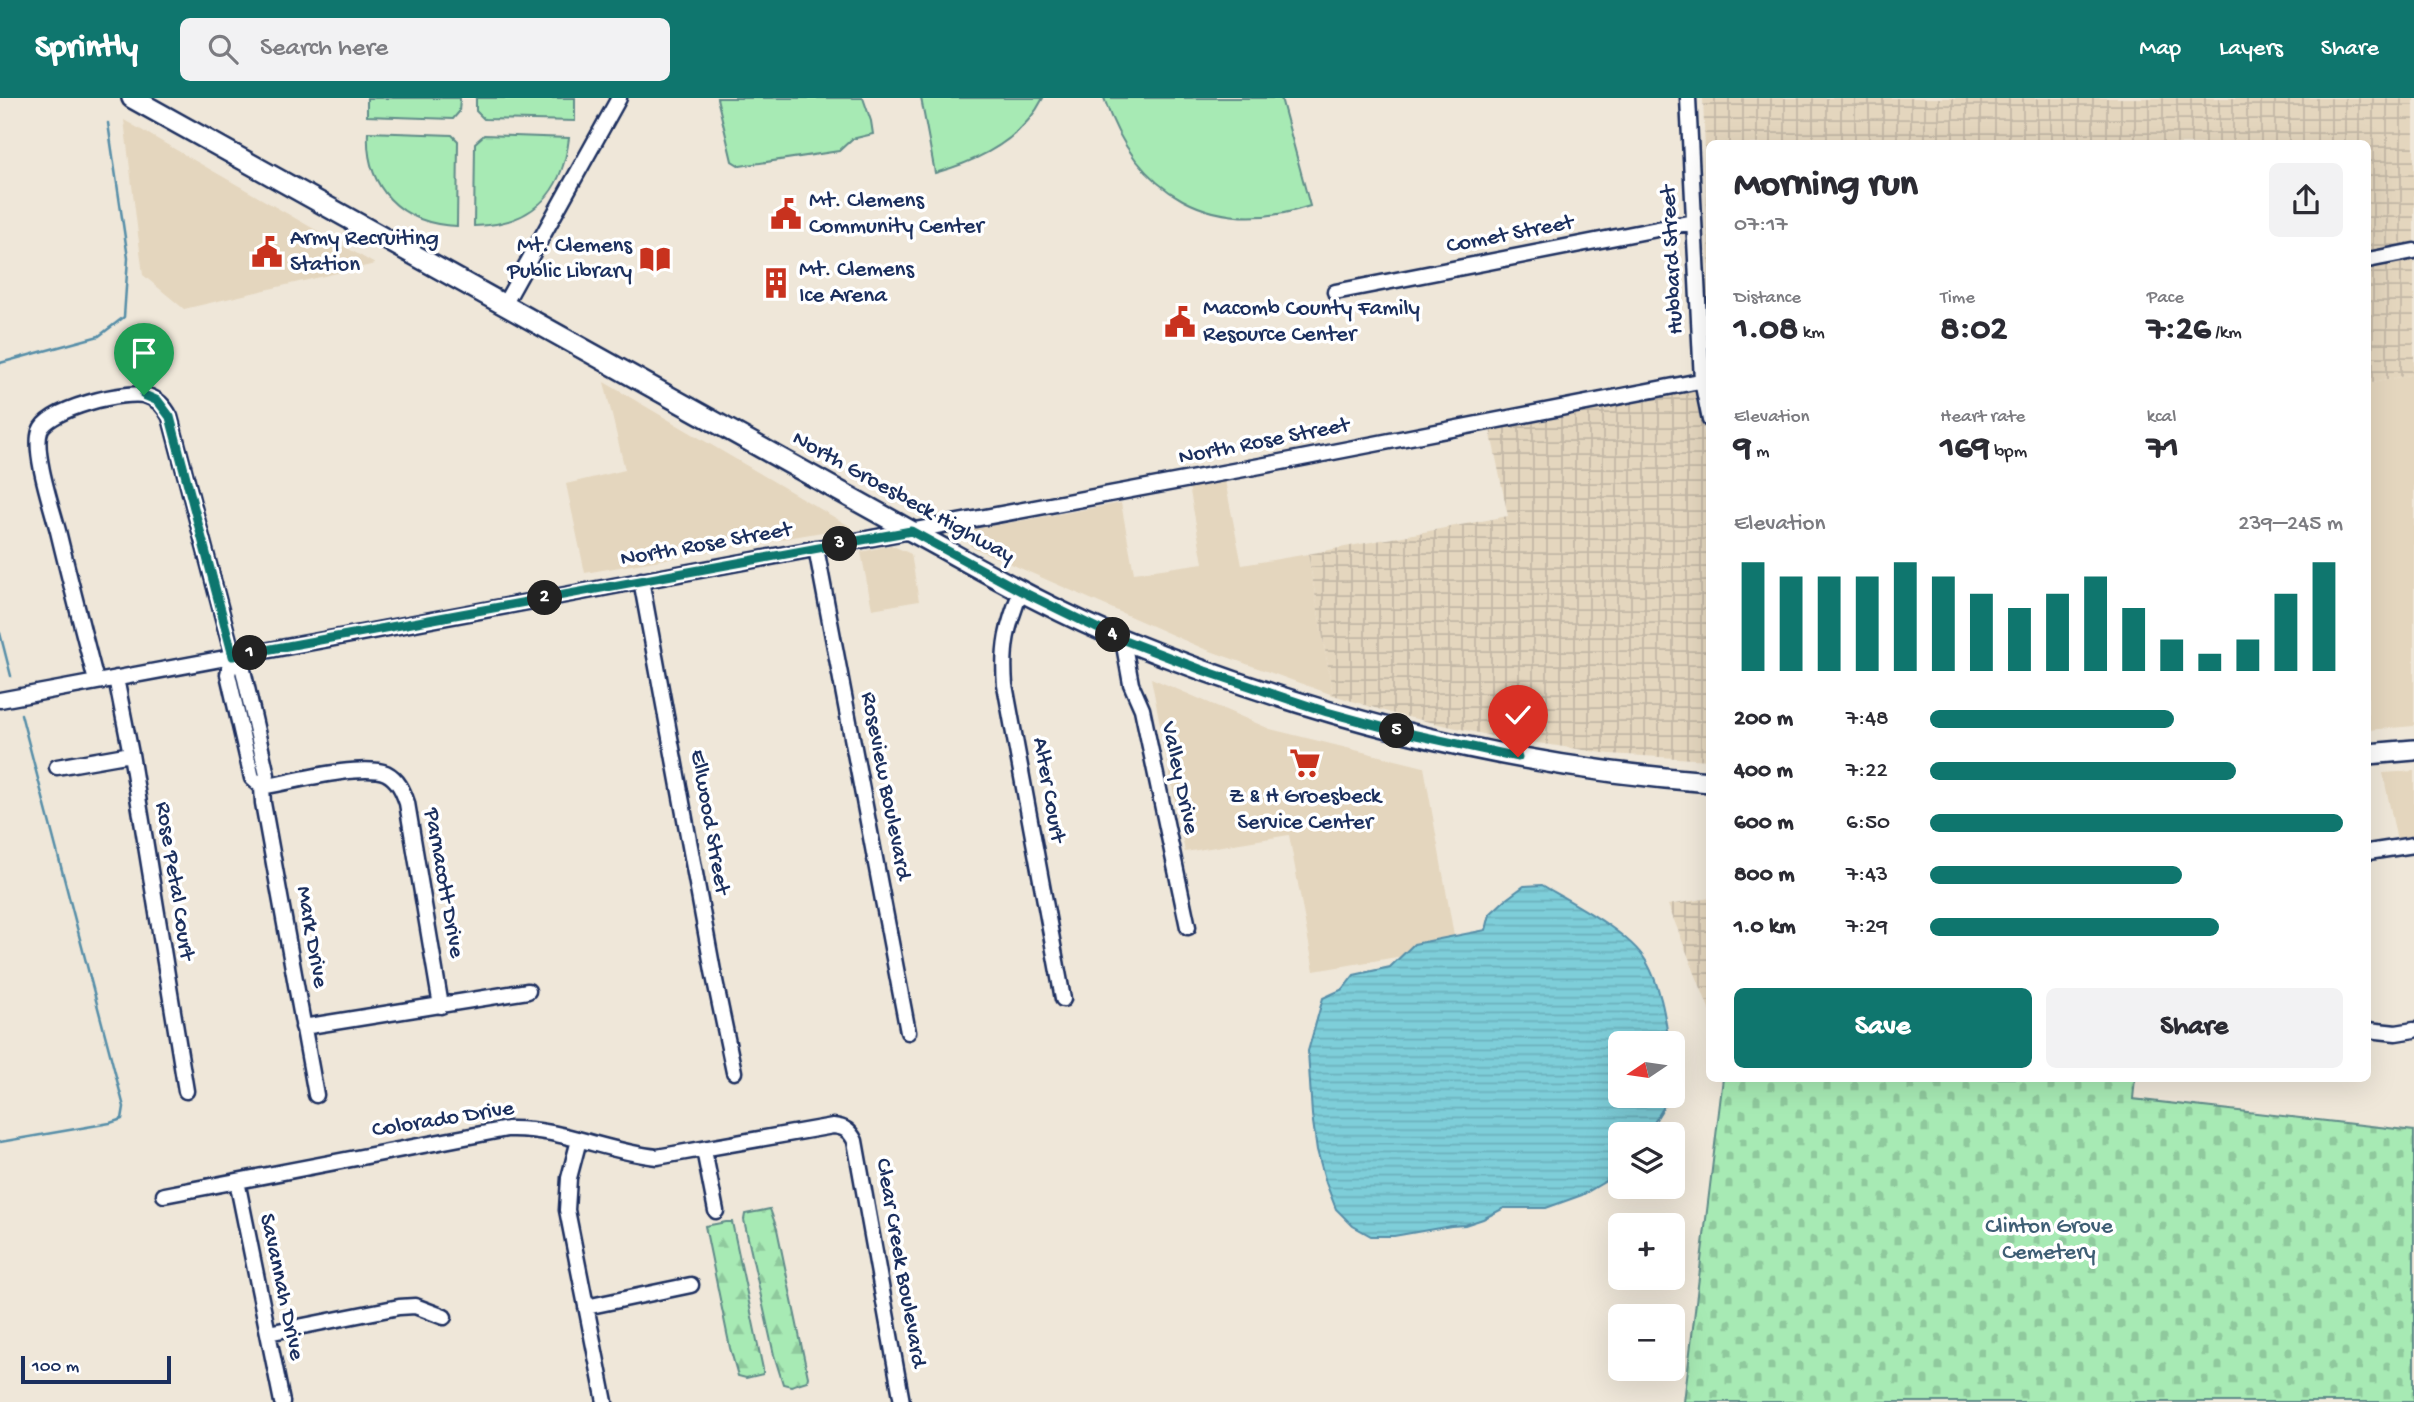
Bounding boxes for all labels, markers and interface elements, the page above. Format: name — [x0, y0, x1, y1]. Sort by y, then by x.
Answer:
search box — [180, 18, 670, 81]
text: Sprintly — [35, 30, 138, 68]
icon: search — [204, 30, 242, 68]
text: Search here — [260, 34, 388, 65]
text: Map — [2139, 35, 2181, 64]
text: Layers — [2219, 35, 2283, 64]
text: Share — [2321, 35, 2379, 64]
button: share — [2269, 163, 2343, 237]
text: Morning run — [1734, 164, 1918, 208]
street label: Hubbard Street — [1656, 183, 1690, 335]
place label: Mt. Clemens Community Center — [809, 188, 985, 241]
public building icon: Mt. Clemens Community Center — [769, 197, 803, 231]
street label: Comet Street — [1444, 209, 1577, 261]
text: 07:17 — [1734, 212, 1788, 239]
place label: Army Recruiting Station — [290, 226, 439, 279]
place label: Mt. Clemens Public Library — [506, 233, 633, 286]
public building icon: Army Recruiting Station — [250, 235, 284, 269]
library icon: Mt. Clemens Public Library — [638, 242, 672, 276]
place label: Mt. Clemens Ice Arena — [799, 257, 915, 310]
building icon: Mt. Clemens Ice Arena — [759, 266, 793, 300]
text: Distance — [1734, 287, 1801, 310]
text: Time — [1940, 287, 1975, 310]
text: Pace — [2147, 287, 2184, 310]
place label: Macomb County Family Resource Center — [1203, 296, 1420, 349]
public building icon: Macomb County Family Resource Center — [1163, 305, 1197, 339]
text: 1.08 — [1734, 310, 1798, 351]
text: 8:02 — [1940, 310, 2008, 351]
text: 7:26 — [2147, 310, 2211, 351]
text: km — [1798, 322, 1825, 345]
text: /km — [2211, 322, 2242, 345]
pin — [114, 323, 174, 395]
icon: arrive — [125, 334, 163, 372]
text: Elevation — [1734, 406, 1810, 429]
text: Heart rate — [1940, 406, 2025, 429]
text: kcal — [2147, 406, 2176, 429]
street label: North Rose Street — [1176, 412, 1353, 472]
street label: North Groesbeck Highway — [787, 426, 1019, 570]
text: 9 — [1734, 429, 1752, 470]
text: 169 — [1940, 429, 1990, 470]
text: 71 — [2147, 429, 2179, 470]
text: m — [1752, 441, 1770, 464]
text: bpm — [1990, 441, 2027, 464]
text: Elevation — [1734, 511, 1825, 538]
text: 239–245 m — [2238, 511, 2343, 538]
street label: North Rose Street — [618, 516, 795, 573]
pin: 3 — [822, 526, 858, 562]
text: 3 — [835, 532, 844, 555]
pin: 2 — [528, 580, 562, 616]
text: 2 — [540, 586, 549, 609]
pin: 4 — [1096, 618, 1130, 652]
text: 4 — [1108, 623, 1117, 646]
pin: 1 — [232, 636, 268, 670]
text: 1 — [246, 641, 253, 664]
pin — [1488, 685, 1548, 757]
street label: Roseview Boulevard — [854, 690, 917, 884]
icon: check — [1499, 696, 1537, 734]
text: 200 m — [1734, 706, 1793, 733]
text: 7:48 — [1846, 706, 1889, 733]
pin: 5 — [1380, 714, 1414, 748]
street label: Valley Drive — [1154, 718, 1204, 838]
text: 5 — [1392, 719, 1402, 742]
street label: Alter Court — [1025, 735, 1071, 846]
supermarket icon: Z & H Groesbeck Service Center — [1288, 746, 1322, 780]
street label: Ellwood Street — [683, 748, 735, 898]
text: 400 m — [1734, 758, 1793, 785]
text: 7:22 — [1846, 758, 1888, 785]
place label: Z & H Groesbeck Service Center — [1229, 784, 1384, 837]
street label: Rose Petal Court — [148, 800, 200, 964]
street label: Parnacott Drive — [416, 805, 470, 961]
text: 600 m — [1734, 810, 1794, 837]
text: 6:50 — [1846, 810, 1890, 837]
text: 800 m — [1734, 862, 1795, 889]
text: 7:43 — [1846, 862, 1888, 889]
street label: Mark Drive — [289, 884, 333, 991]
text: 1.0 km — [1734, 914, 1796, 941]
text: 7:29 — [1846, 914, 1888, 941]
button: Save — [1734, 988, 2032, 1068]
button: Share — [2046, 988, 2343, 1068]
north arrow — [1608, 1031, 1685, 1108]
map controls — [1608, 1031, 1685, 1381]
street label: Colorado Drive — [370, 1095, 517, 1145]
button: layers — [1608, 1122, 1685, 1199]
street label: Clear Creek Boulevard — [868, 1156, 932, 1371]
street label: Savannah Drive — [252, 1211, 310, 1364]
button: + — [1608, 1213, 1685, 1290]
park label: Clinton Grove Cemetery — [1985, 1214, 2114, 1267]
button: − — [1608, 1304, 1685, 1381]
scale bar — [21, 1353, 172, 1385]
text: 100 m — [32, 1356, 79, 1379]

